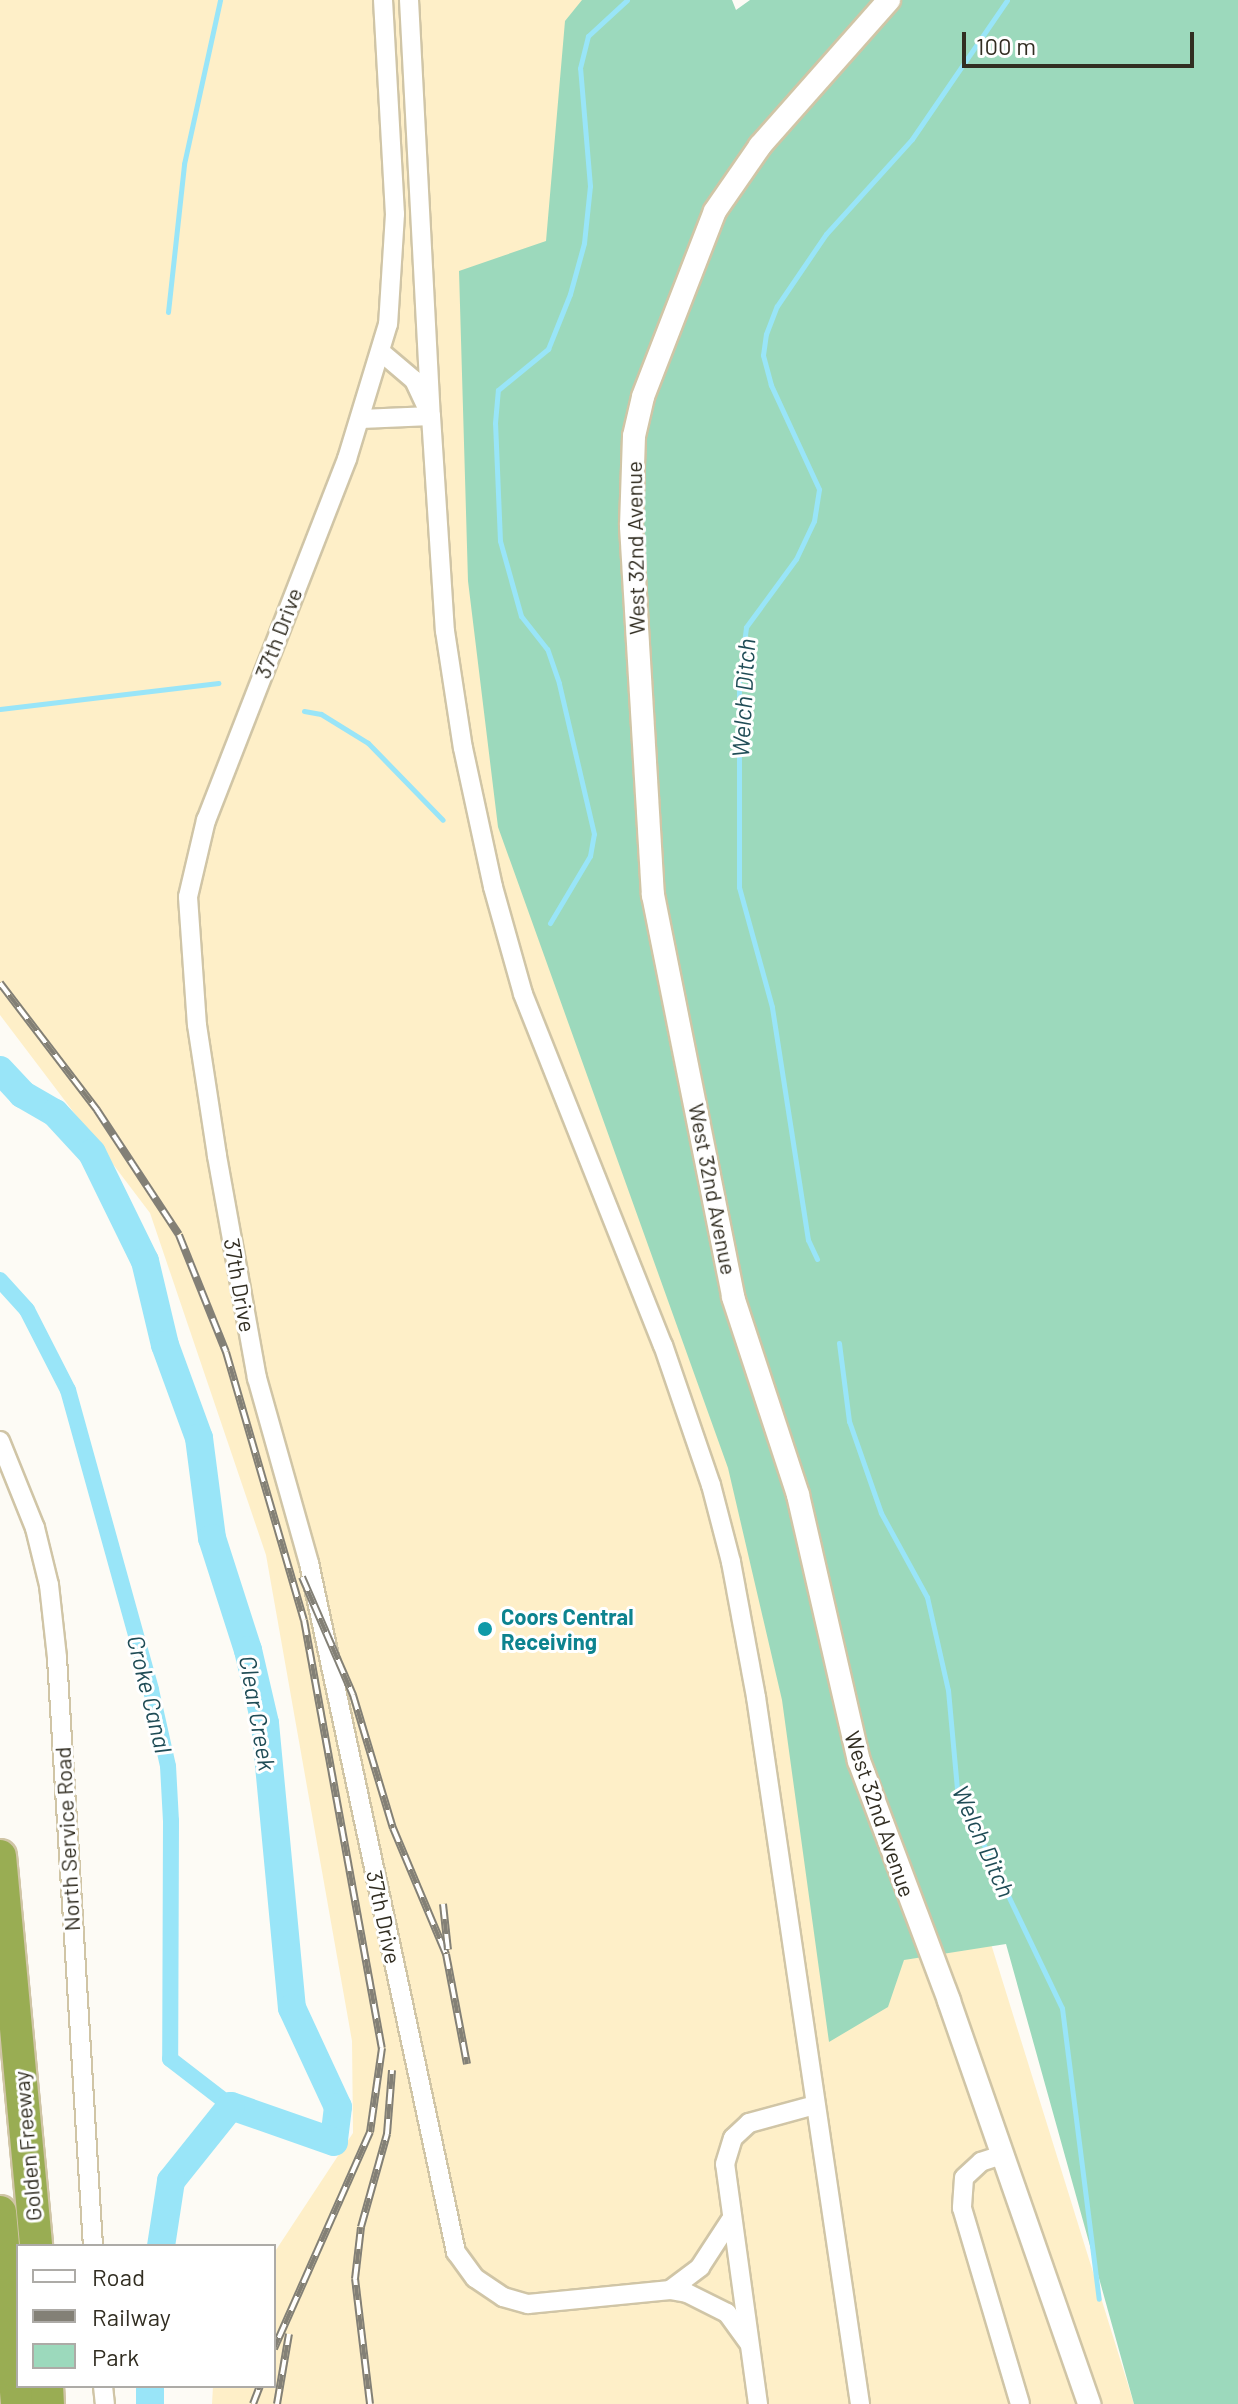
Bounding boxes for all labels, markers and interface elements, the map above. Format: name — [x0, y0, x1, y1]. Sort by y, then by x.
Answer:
scale bar — [966, 16, 1198, 66]
text: 100 m — [976, 31, 1036, 60]
street label: West 32nd Avenue — [620, 461, 650, 635]
street label: 37th Drive — [249, 584, 307, 682]
water label: Welch Ditch — [725, 638, 761, 758]
street label: West 32nd Avenue — [683, 1101, 743, 1277]
street label: 37th Drive — [219, 1236, 261, 1334]
place label: Coors Central Receiving — [501, 1603, 634, 1654]
marker: Coors Central Receiving — [476, 1620, 494, 1638]
water label: Croke Canal — [121, 1632, 179, 1756]
water label: Clear Creek — [234, 1653, 282, 1773]
street label: West 32nd Avenue — [839, 1727, 921, 1901]
street label: North Service Road — [49, 1746, 85, 1932]
water label: Welch Ditch — [947, 1781, 1021, 1901]
street label: 37th Drive — [361, 1868, 407, 1966]
street label: Golden Freeway — [7, 2070, 47, 2222]
legend — [16, 2244, 276, 2388]
text: Road — [92, 2262, 145, 2291]
text: Railway — [92, 2302, 171, 2331]
text: Park — [92, 2342, 139, 2371]

